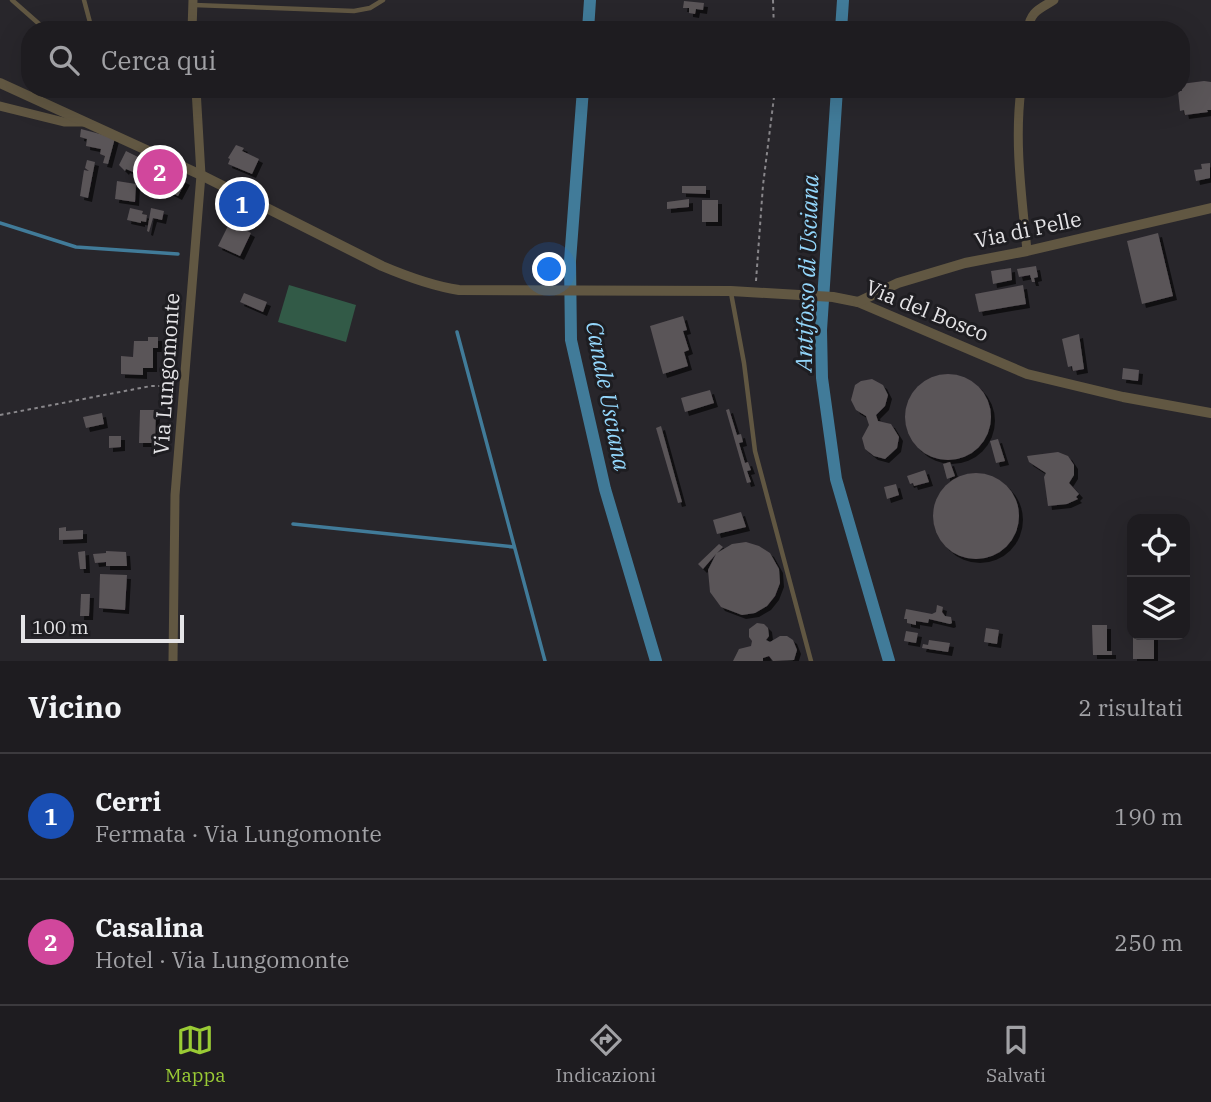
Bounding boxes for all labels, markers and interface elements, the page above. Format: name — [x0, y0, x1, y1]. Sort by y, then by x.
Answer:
search box — [21, 21, 1190, 98]
icon: search — [45, 41, 83, 79]
text: Cerca qui — [101, 43, 216, 77]
pin: 2 — [137, 146, 183, 198]
water label: Antifosso di Usciana — [787, 173, 824, 374]
pin: 1 — [219, 178, 265, 230]
street label: Via di Pelle — [972, 204, 1084, 254]
your location — [532, 252, 566, 286]
street label: Via del Bosco — [862, 273, 993, 347]
street label: Via Lungomonte — [146, 292, 186, 456]
water label: Canale Usciana — [580, 318, 638, 474]
map controls — [1127, 514, 1190, 640]
button: locate — [1127, 514, 1190, 577]
button: layers — [1127, 577, 1190, 640]
scale bar — [21, 612, 184, 644]
text: 100 m — [32, 615, 89, 639]
text: Vicino — [28, 687, 122, 726]
text: 2 risultati — [1078, 692, 1183, 722]
text: Cerri — [95, 784, 161, 818]
text: 1 — [44, 801, 58, 831]
text: 190 m — [1114, 801, 1183, 831]
text: Fermata · Via Lungomonte — [95, 818, 382, 848]
text: Casalina — [95, 910, 204, 944]
text: 2 — [44, 927, 58, 957]
text: 250 m — [1114, 927, 1183, 957]
text: Hotel · Via Lungomonte — [95, 944, 349, 974]
tab: Mappa — [165, 1021, 226, 1087]
tab: Indicazioni — [555, 1021, 656, 1087]
tab: Salvati — [986, 1021, 1046, 1087]

